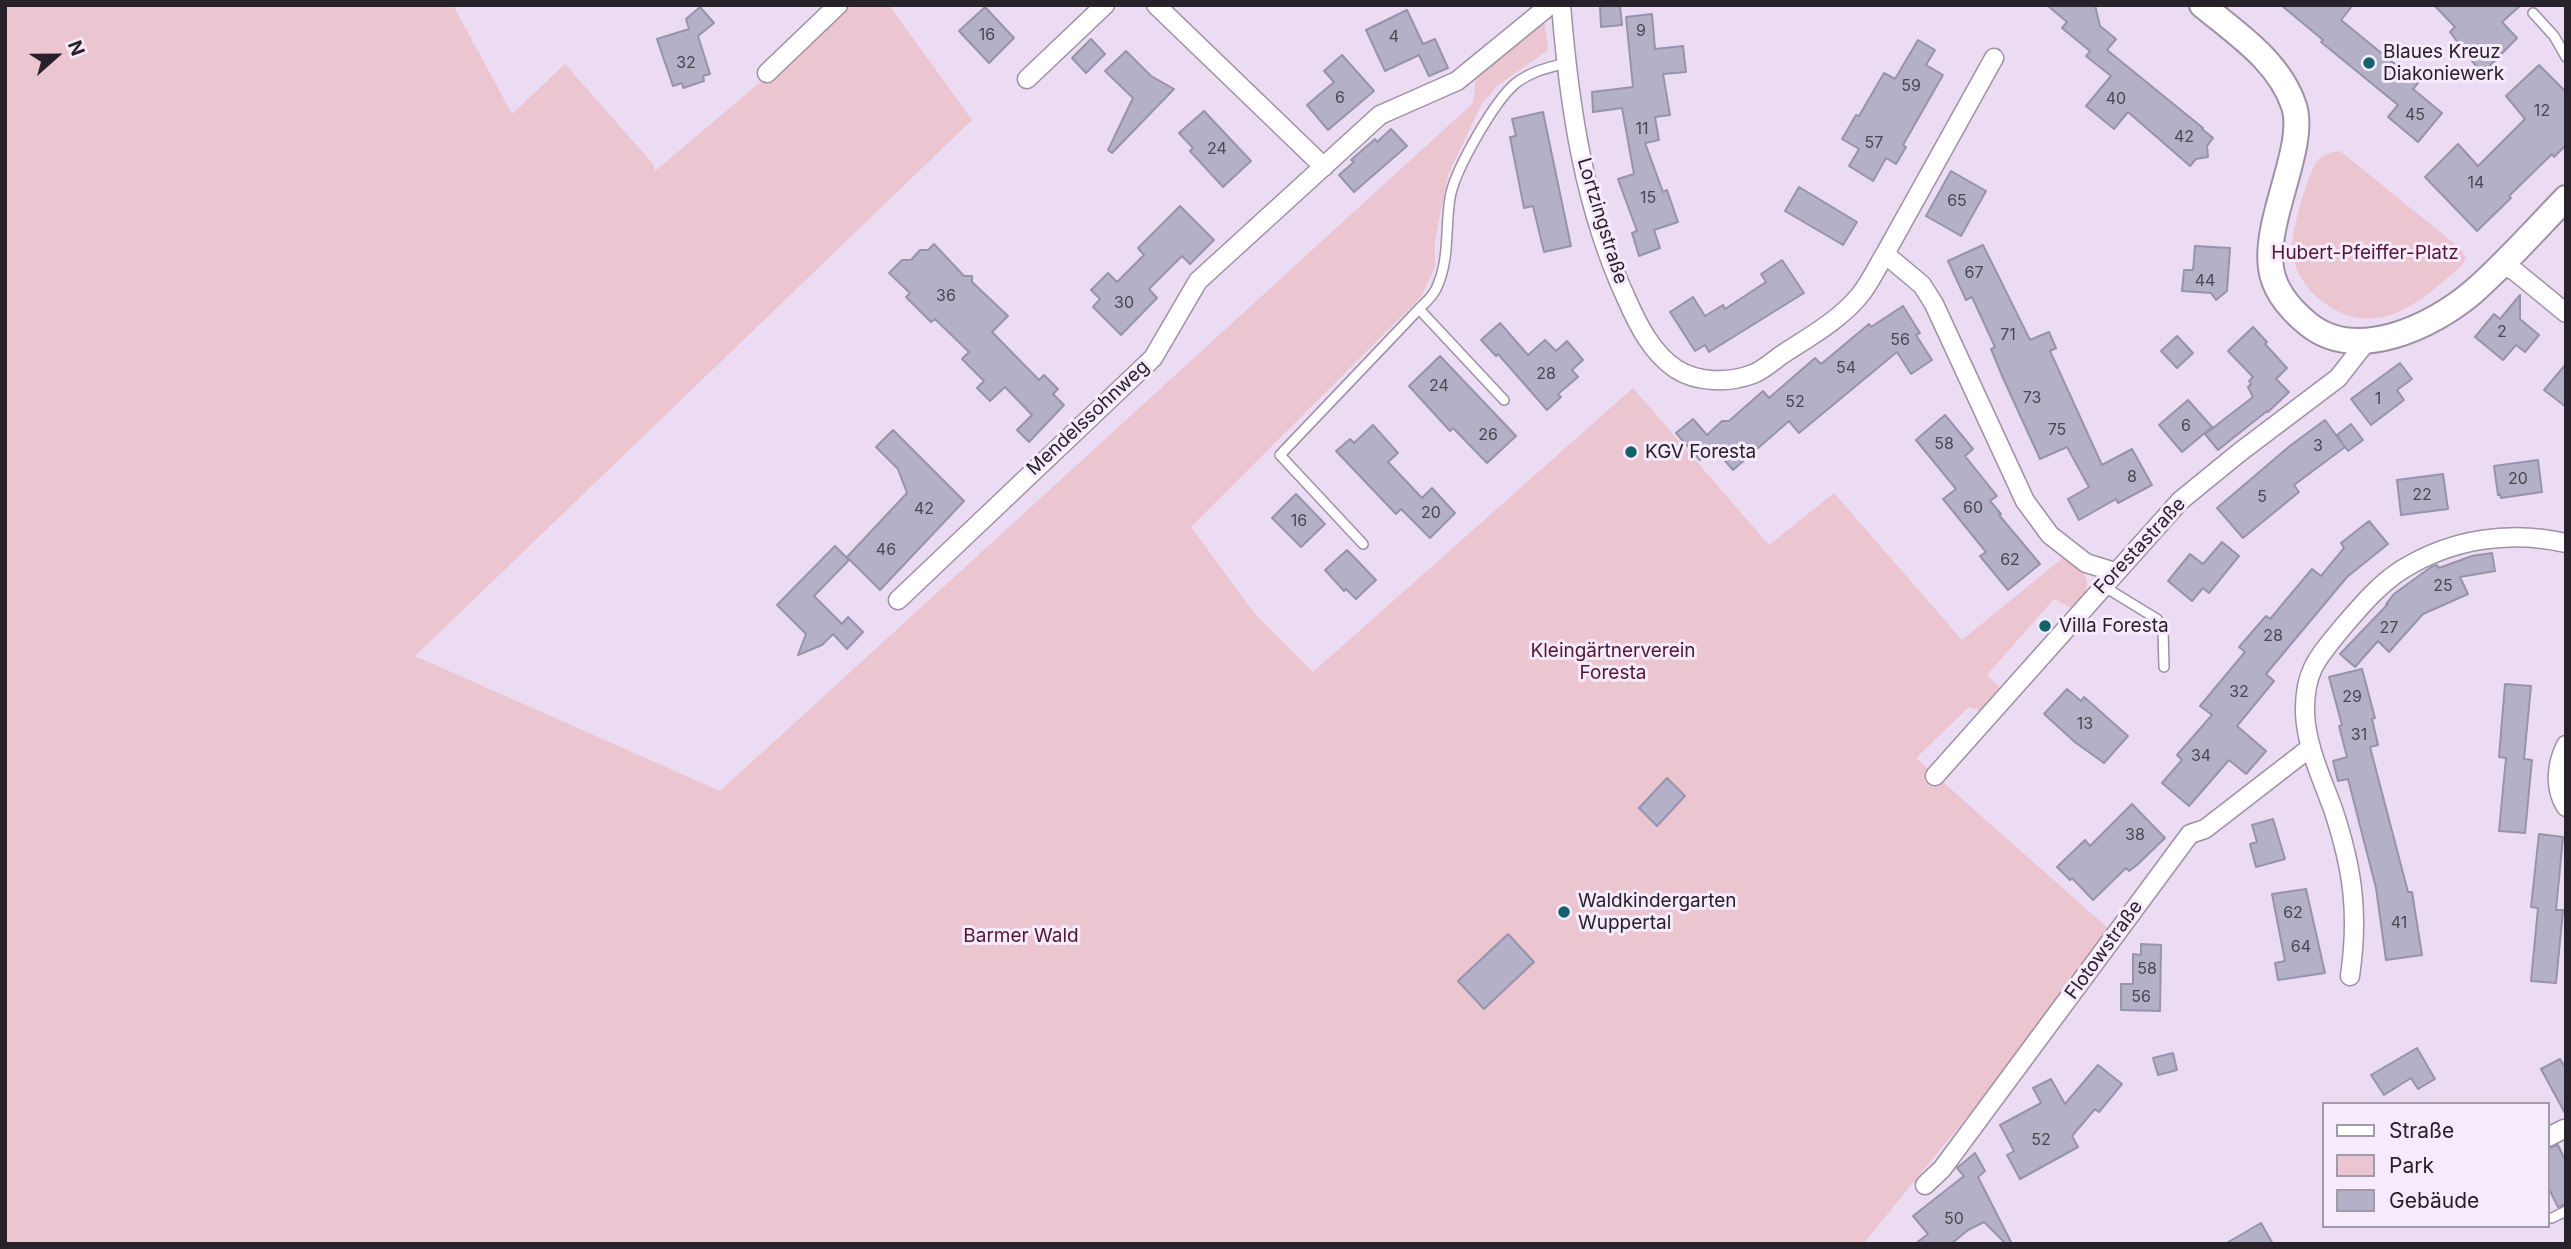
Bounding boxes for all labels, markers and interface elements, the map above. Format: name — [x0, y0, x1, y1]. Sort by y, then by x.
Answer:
north arrow — [21, 21, 91, 91]
house number: 9 — [1636, 21, 1646, 41]
house number: 16 — [979, 25, 995, 45]
house number: 4 — [1389, 27, 1399, 47]
text: N — [63, 37, 89, 59]
place label: Blaues Kreuz Diakoniewerk — [2383, 41, 2504, 85]
house number: 32 — [676, 53, 696, 73]
marker: Blaues Kreuz Diakoniewerk — [2361, 55, 2377, 71]
house number: 59 — [1901, 76, 1921, 96]
house number: 6 — [1335, 88, 1345, 108]
house number: 40 — [2106, 89, 2126, 109]
house number: 12 — [2534, 101, 2550, 121]
house number: 45 — [2405, 105, 2425, 125]
house number: 11 — [1635, 119, 1649, 139]
house number: 42 — [2174, 127, 2194, 147]
house number: 57 — [1865, 133, 1883, 153]
house number: 24 — [1207, 139, 1227, 159]
street label: Lortzingstraße — [1572, 155, 1632, 287]
house number: 14 — [2468, 173, 2484, 193]
house number: 15 — [1640, 188, 1656, 208]
house number: 65 — [1947, 191, 1967, 211]
park label: Hubert-Pfeiffer-Platz — [2271, 242, 2459, 264]
house number: 67 — [1965, 263, 1983, 283]
house number: 44 — [2195, 271, 2215, 291]
house number: 36 — [936, 286, 956, 306]
house number: 30 — [1114, 293, 1134, 313]
house number: 2 — [2497, 322, 2507, 342]
house number: 71 — [2000, 325, 2016, 345]
house number: 56 — [1890, 330, 1910, 350]
street label: Mendelssohnweg — [1022, 356, 1154, 480]
house number: 54 — [1836, 358, 1856, 378]
house number: 28 — [1536, 364, 1556, 384]
house number: 24 — [1429, 376, 1449, 396]
house number: 73 — [2023, 388, 2041, 408]
house number: 1 — [2375, 389, 2381, 409]
house number: 52 — [1785, 392, 1805, 412]
house number: 6 — [2181, 416, 2191, 436]
house number: 75 — [2048, 420, 2066, 440]
house number: 26 — [1478, 425, 1498, 445]
house number: 58 — [1934, 434, 1954, 454]
house number: 3 — [2313, 436, 2323, 456]
place label: KGV Foresta — [1645, 441, 1756, 463]
marker: KGV Foresta — [1623, 444, 1639, 460]
house number: 8 — [2127, 467, 2137, 487]
house number: 20 — [2508, 469, 2528, 489]
house number: 22 — [2412, 485, 2432, 505]
house number: 5 — [2257, 487, 2267, 507]
street label: Forestastraße — [2090, 493, 2190, 599]
house number: 60 — [1963, 498, 1983, 518]
house number: 42 — [914, 499, 934, 519]
house number: 20 — [1421, 503, 1441, 523]
house number: 16 — [1291, 511, 1307, 531]
house number: 46 — [876, 540, 896, 560]
house number: 62 — [2000, 550, 2020, 570]
house number: 25 — [2433, 576, 2453, 596]
place label: Villa Foresta — [2059, 615, 2169, 637]
marker: Villa Foresta — [2037, 618, 2053, 634]
house number: 27 — [2380, 618, 2398, 638]
house number: 28 — [2263, 626, 2283, 646]
park label: Kleingärtnerverein Foresta — [1530, 640, 1696, 684]
house number: 32 — [2229, 682, 2249, 702]
house number: 29 — [2342, 687, 2362, 707]
house number: 13 — [2077, 714, 2093, 734]
house number: 31 — [2351, 725, 2367, 745]
house number: 34 — [2191, 746, 2211, 766]
house number: 38 — [2125, 825, 2145, 845]
place label: Waldkindergarten Wuppertal — [1578, 890, 1737, 934]
street label: Flotowstraße — [2060, 896, 2148, 1004]
house number: 62 — [2283, 903, 2303, 923]
marker: Waldkindergarten Wuppertal — [1556, 904, 1572, 920]
house number: 41 — [2391, 913, 2407, 933]
park label: Barmer Wald — [963, 925, 1079, 947]
house number: 64 — [2291, 937, 2311, 957]
house number: 58 — [2137, 959, 2157, 979]
house number: 56 — [2131, 987, 2151, 1007]
legend — [2322, 1102, 2550, 1228]
text: Straße — [2389, 1118, 2454, 1143]
house number: 52 — [2031, 1130, 2051, 1150]
text: Park — [2389, 1153, 2434, 1178]
text: Gebäude — [2389, 1188, 2479, 1213]
house number: 50 — [1944, 1209, 1964, 1229]

